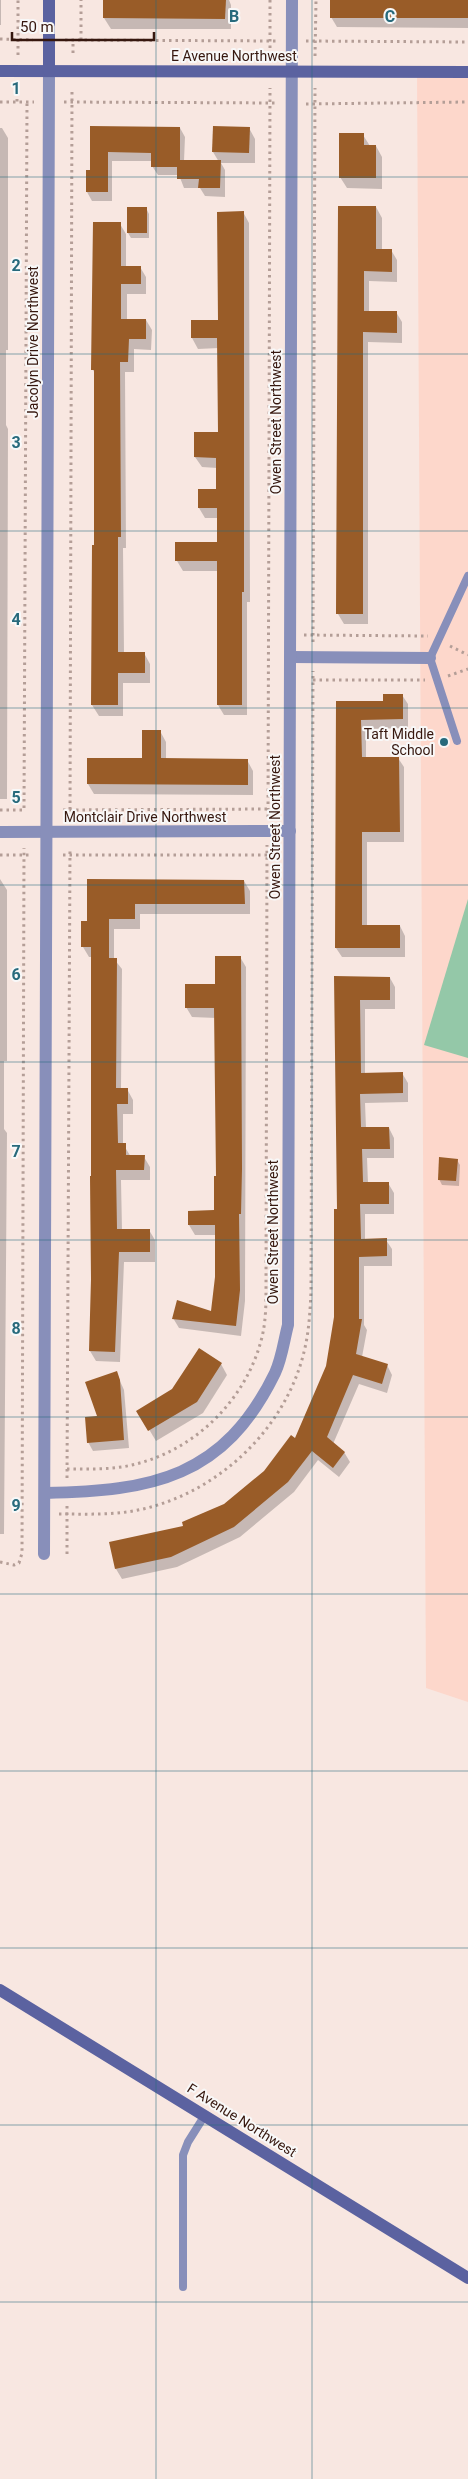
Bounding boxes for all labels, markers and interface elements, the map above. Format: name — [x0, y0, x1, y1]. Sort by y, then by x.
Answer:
text: B — [229, 7, 239, 26]
text: C — [385, 7, 395, 26]
scale bar — [12, 10, 155, 42]
text: 50 m — [20, 18, 54, 36]
street label: E Avenue Northwest — [171, 48, 297, 64]
text: 1 — [11, 79, 21, 98]
text: 2 — [11, 256, 21, 275]
street label: Jacolyn Drive Northwest — [25, 266, 41, 418]
street label: Owen Street Northwest — [268, 349, 284, 494]
text: 3 — [11, 433, 21, 452]
text: 4 — [11, 610, 21, 629]
place label: Taft Middle School — [364, 726, 434, 758]
marker: Taft Middle School — [438, 736, 450, 748]
street label: Owen Street Northwest — [267, 754, 283, 899]
text: 5 — [11, 788, 21, 807]
street label: Montclair Drive Northwest — [64, 809, 227, 825]
text: 6 — [11, 965, 21, 984]
text: 7 — [11, 1142, 21, 1161]
street label: Owen Street Northwest — [265, 1159, 281, 1304]
text: 8 — [11, 1319, 21, 1338]
text: 9 — [11, 1496, 21, 1515]
street label: F Avenue Northwest — [185, 2080, 300, 2160]

